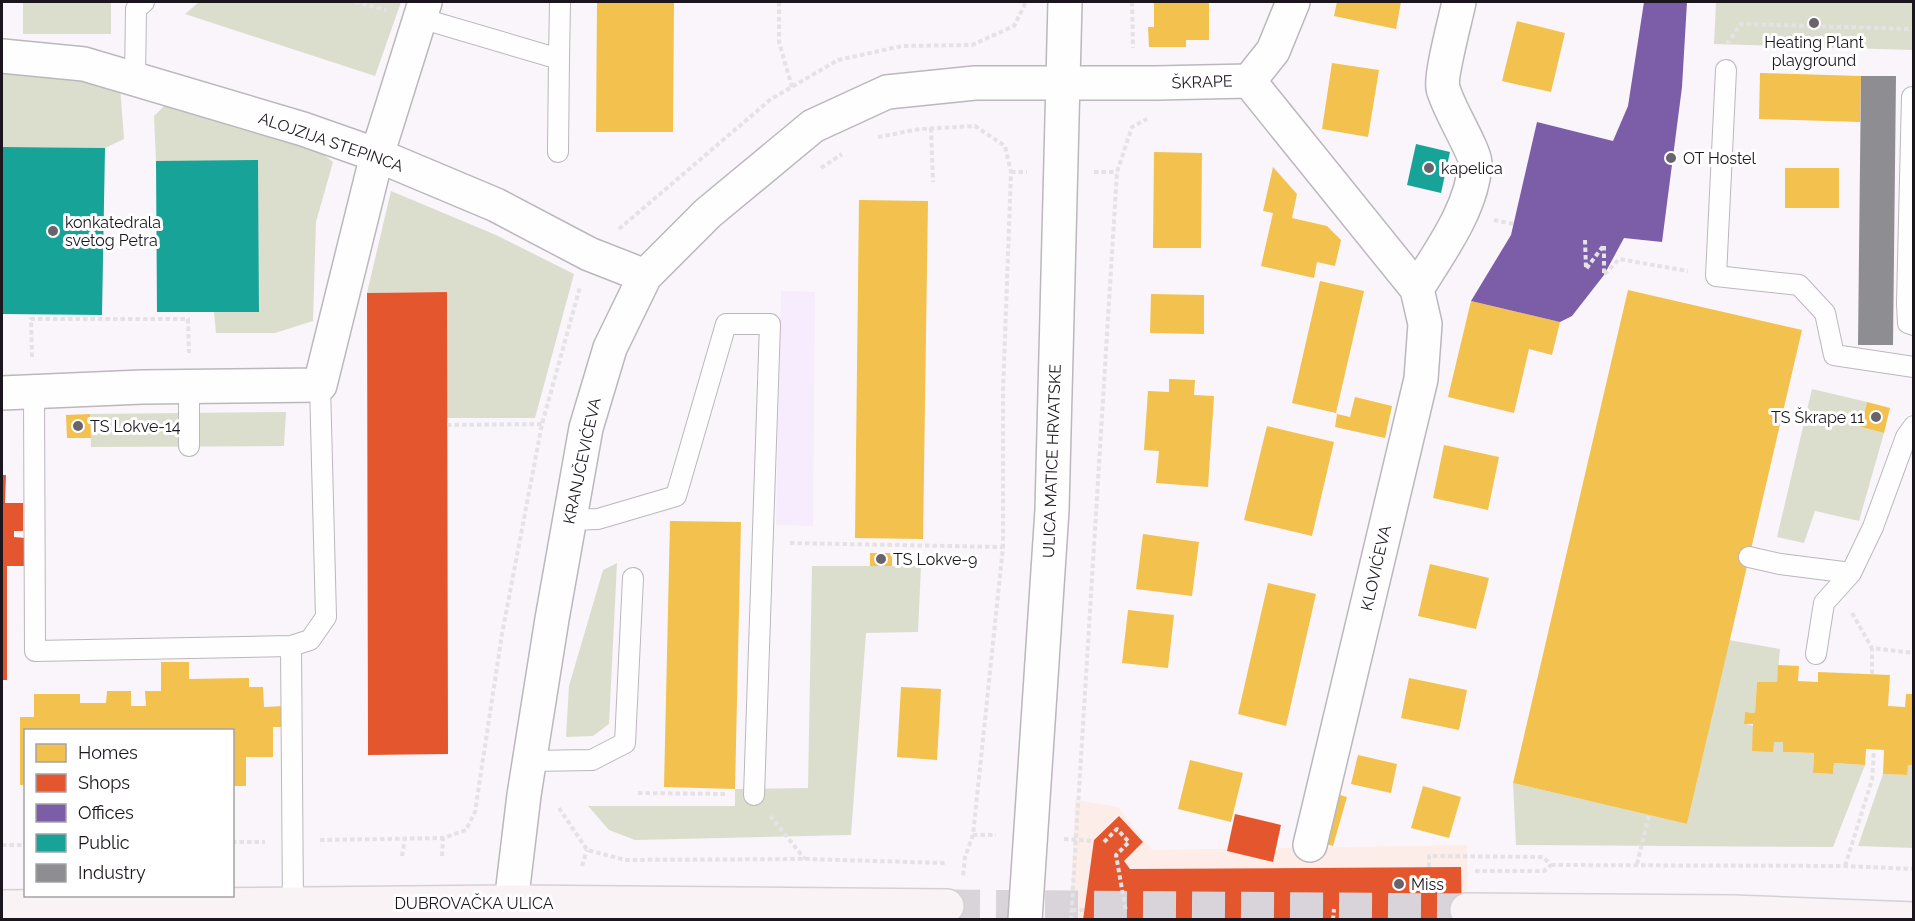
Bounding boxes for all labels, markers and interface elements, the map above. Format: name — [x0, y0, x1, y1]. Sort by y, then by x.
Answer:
marker: Heating Plant playground — [1807, 16, 1821, 30]
place label: Heating Plant playground — [1764, 33, 1864, 70]
street label: ŠKRAPE — [1171, 70, 1233, 93]
street label: ALOJZIJA STEPINCA — [256, 108, 406, 176]
place label: OT Hostel — [1683, 149, 1757, 168]
marker: OT Hostel — [1664, 151, 1678, 165]
place label: kapelica — [1441, 159, 1503, 178]
marker: kapelica — [1422, 161, 1436, 175]
place label: konkatedrala svetog Petra — [65, 213, 161, 250]
marker: konkatedrala svetog Petra — [46, 224, 60, 238]
street label: ULICA MATICE HRVATSKE — [1039, 363, 1065, 558]
street label: KRANJČEVIĆEVA — [558, 396, 605, 526]
place label: TS Škrape 11 — [1771, 407, 1864, 427]
marker: TS Škrape 11 — [1869, 410, 1883, 424]
place label: TS Lokve-14 — [90, 417, 181, 436]
marker: TS Lokve-14 — [71, 419, 85, 433]
street label: KLOVIĆEVA — [1356, 523, 1395, 613]
place label: TS Lokve-9 — [893, 550, 977, 569]
marker: TS Lokve-9 — [874, 552, 888, 566]
legend — [24, 729, 234, 897]
text: Homes — [78, 742, 138, 763]
text: Shops — [78, 772, 130, 793]
text: Offices — [78, 802, 134, 823]
text: Public — [78, 832, 130, 853]
text: Industry — [78, 862, 146, 883]
place label: Miss — [1411, 875, 1444, 894]
marker: Miss — [1392, 877, 1406, 891]
street label: DUBROVAČKA ULICA — [394, 893, 554, 913]

